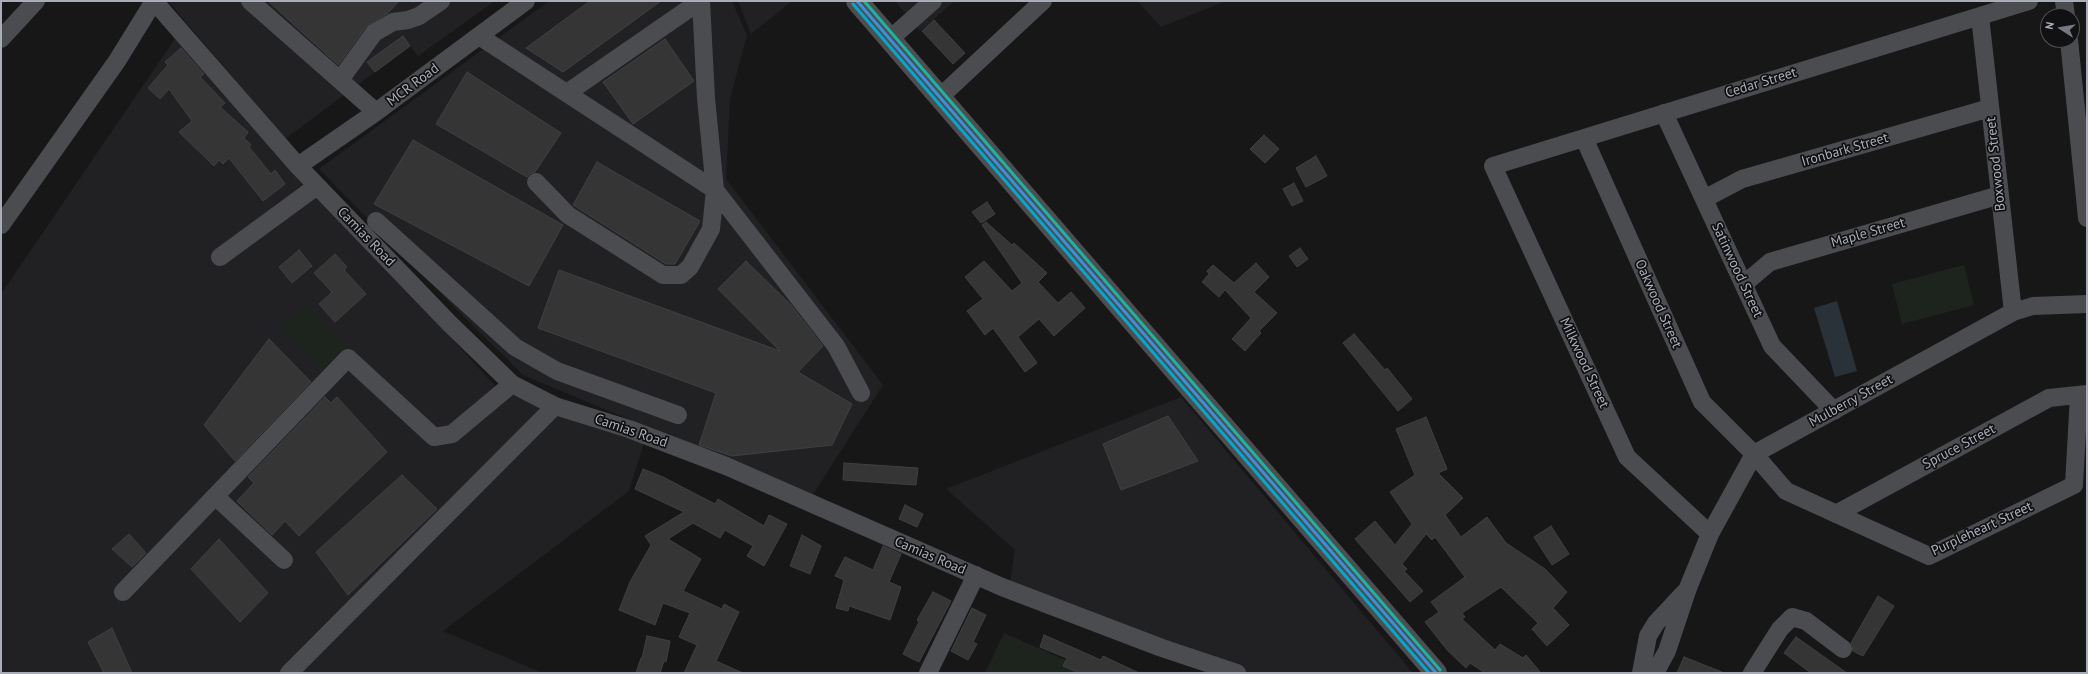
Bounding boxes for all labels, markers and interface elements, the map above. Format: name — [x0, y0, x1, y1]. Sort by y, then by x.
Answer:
north arrow — [2040, 8, 2080, 48]
text: N — [2042, 21, 2057, 31]
street label: MCR Road — [384, 60, 442, 110]
street label: Cedar Street — [1723, 64, 1799, 102]
street label: Boxwood Street — [1983, 116, 2009, 212]
street label: Ironbark Street — [1800, 130, 1890, 170]
street label: Camias Road — [334, 204, 398, 270]
street label: Maple Street — [1829, 214, 1907, 252]
street label: Satinwood Street — [1708, 220, 1766, 320]
street label: Oakwood Street — [1631, 257, 1685, 351]
street label: Milkwood Street — [1556, 315, 1612, 411]
street label: Mulberry Street — [1806, 371, 1896, 431]
street label: Camias Road — [592, 411, 670, 451]
street label: Spruce Street — [1920, 421, 1998, 473]
street label: Purpleheart Street — [1929, 498, 2035, 560]
street label: Camias Road — [892, 533, 968, 579]

